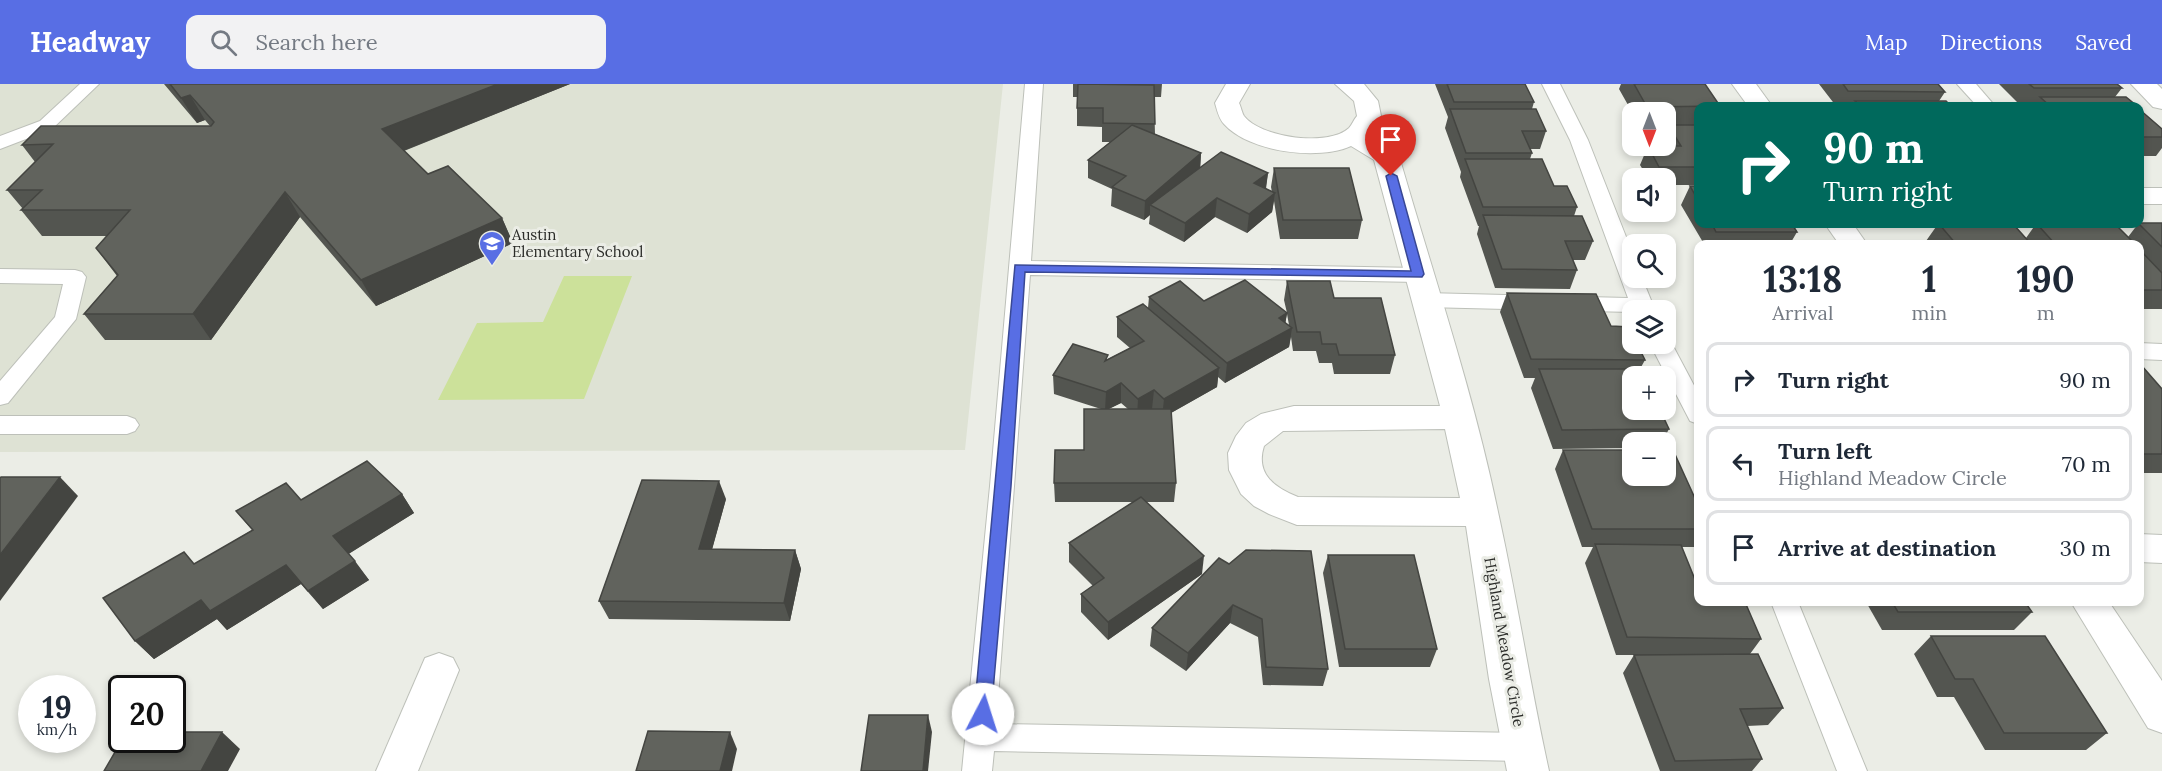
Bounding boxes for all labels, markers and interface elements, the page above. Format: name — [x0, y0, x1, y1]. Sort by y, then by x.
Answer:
search box — [186, 15, 606, 69]
text: Headway — [30, 24, 150, 60]
icon: search — [207, 26, 240, 59]
text: Search here — [255, 28, 378, 56]
text: Map — [1865, 29, 1908, 56]
text: Directions — [1941, 29, 2042, 56]
text: Saved — [2075, 29, 2132, 56]
north arrow — [1622, 102, 1676, 156]
map controls — [1622, 102, 1676, 486]
pin — [1365, 114, 1416, 176]
text: 90 m — [1823, 121, 1924, 175]
icon: arrive — [1374, 123, 1407, 156]
icon: right — [1724, 126, 1802, 204]
button: sound — [1622, 168, 1676, 222]
text: Turn right — [1823, 174, 1952, 208]
place label: Austin Elementary School — [511, 225, 643, 261]
school or university icon: Austin Elementary School — [477, 229, 507, 267]
button: search — [1622, 234, 1676, 288]
text: 13:18 — [1763, 256, 1842, 302]
text: 1 — [1922, 256, 1937, 302]
text: 190 — [2016, 256, 2075, 302]
button: layers — [1622, 300, 1676, 354]
text: Arrival — [1772, 300, 1833, 325]
text: min — [1912, 300, 1947, 325]
text: m — [2037, 300, 2055, 325]
icon: right — [1727, 363, 1760, 396]
button: + — [1622, 366, 1676, 420]
text: Turn right — [1778, 366, 1889, 394]
text: 90 m — [2059, 366, 2111, 394]
button: − — [1622, 432, 1676, 486]
text: Turn left — [1778, 437, 1872, 465]
icon: left — [1727, 447, 1760, 480]
text: 70 m — [2062, 450, 2111, 478]
text: Highland Meadow Circle — [1778, 465, 2007, 490]
icon: arrive — [1727, 531, 1760, 564]
text: Arrive at destination — [1778, 534, 1996, 562]
text: 30 m — [2060, 534, 2111, 562]
street label: Highland Meadow Circle — [1480, 556, 1529, 728]
speed limit sign: 20 — [108, 675, 186, 753]
position arrow — [951, 682, 1015, 746]
text: 19 — [42, 688, 72, 726]
text: km/h — [37, 720, 77, 739]

